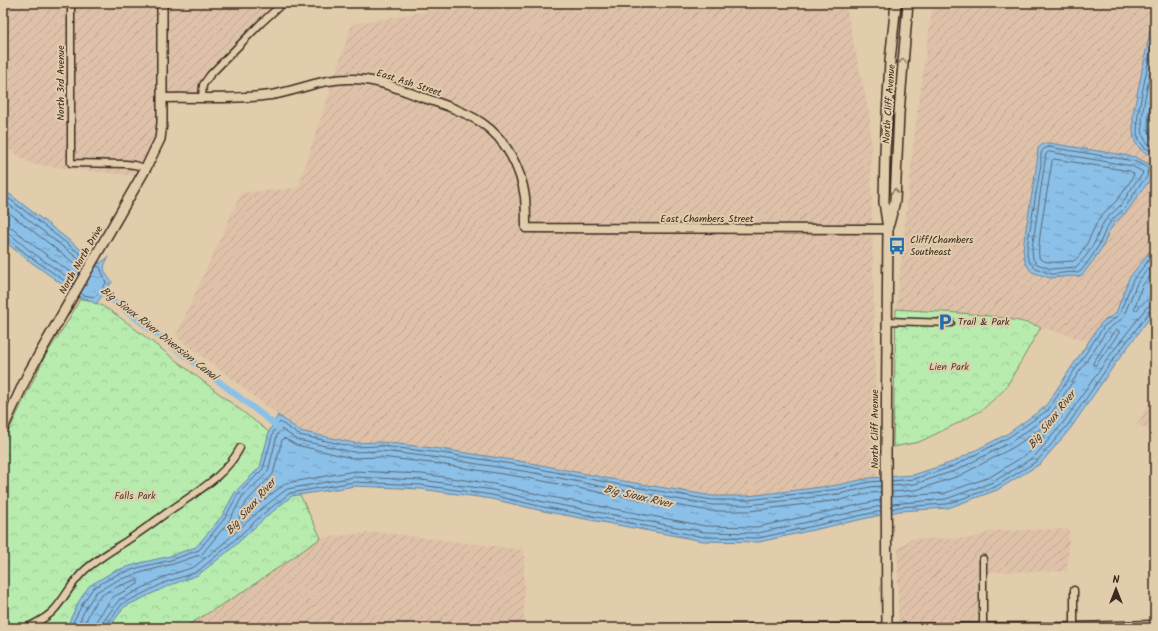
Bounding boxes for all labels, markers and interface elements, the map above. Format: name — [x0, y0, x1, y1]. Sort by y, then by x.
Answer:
street label: North 3rd Avenue — [53, 45, 69, 121]
one-way arrow — [898, 58, 907, 64]
street label: North Cliff Avenue — [878, 63, 900, 144]
street label: East Ash Street — [374, 65, 444, 101]
one-way arrow — [891, 188, 899, 194]
street label: East Chambers Street — [660, 211, 754, 227]
street label: North North Drive — [55, 222, 107, 297]
place label: Cliff/Chambers Southeast — [910, 232, 974, 260]
bus stop icon: Cliff/Chambers Southeast — [887, 236, 907, 256]
water label: Big Sioux River Diversion Canal — [96, 282, 223, 387]
parking icon: Trail & Park — [935, 312, 955, 332]
place label: Trail & Park — [958, 314, 1010, 330]
park label: Lien Park — [929, 359, 969, 375]
water label: Big Sioux River — [1024, 385, 1082, 453]
street label: North Cliff Avenue — [867, 389, 883, 469]
water label: Big Sioux River — [221, 473, 282, 539]
water label: Big Sioux River — [602, 480, 676, 514]
park label: Falls Park — [114, 488, 156, 504]
north arrow — [1096, 569, 1136, 609]
text: N — [1113, 571, 1120, 589]

